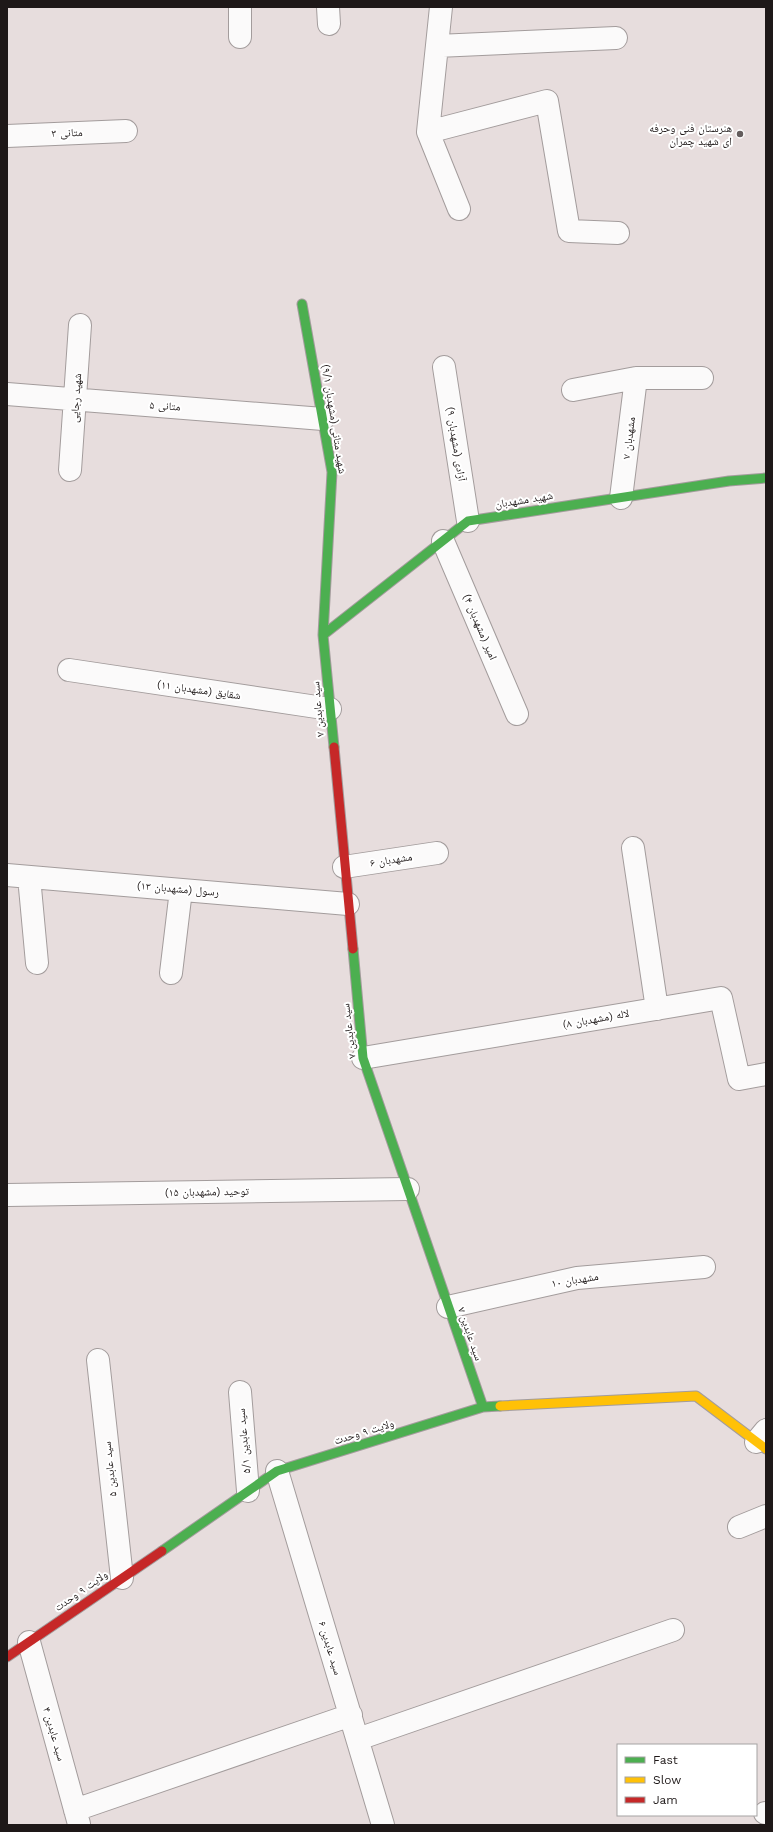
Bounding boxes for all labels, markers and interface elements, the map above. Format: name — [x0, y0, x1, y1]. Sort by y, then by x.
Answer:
place label: هنرستان فنی وحرفه ای شهید چمران — [649, 122, 732, 148]
street label: متانی ۳ — [51, 126, 83, 140]
marker: هنرستان فنی وحرفه ای شهید چمران — [735, 129, 745, 139]
street label: شهید متانی (مشهدبان ۹/۱) — [319, 363, 349, 475]
street label: شهید رجایی — [68, 373, 84, 423]
street label: متانی ۵ — [149, 398, 181, 414]
street label: آزادی (مشهدبان ۹) — [444, 406, 468, 482]
street label: مشهدبان ۷ — [620, 416, 638, 460]
street label: شهید مشهدبان — [494, 489, 554, 511]
street label: امیر (مشهدبان ۴) — [460, 592, 500, 662]
street label: شقایق (مشهدبان ۱۱) — [156, 678, 242, 702]
street label: سید عابدین ۷ — [309, 681, 327, 737]
street label: مشهدبان ۶ — [369, 850, 413, 870]
street label: رسول (مشهدبان ۱۳) — [136, 879, 220, 899]
street label: سید عابدین ۷ — [339, 1003, 359, 1059]
street label: لاله (مشهدبان ۸) — [562, 1007, 630, 1031]
street label: توحید (مشهدبان ۱۵) — [165, 1185, 250, 1199]
street label: مشهدبان ۱۰ — [550, 1270, 600, 1290]
street label: سید عابدین ۷ — [455, 1306, 485, 1362]
street label: سید عابدین ۵/۱ — [235, 1408, 253, 1474]
street label: ولایت ۹ وحدت — [332, 1417, 396, 1447]
street label: سید عابدین ۵ — [101, 1441, 119, 1497]
street label: ولایت ۹ وحدت — [52, 1568, 110, 1614]
street label: سید عابدین ۶ — [316, 1619, 344, 1677]
street label: سید عابدین ۴ — [40, 1705, 68, 1763]
legend — [617, 1744, 757, 1816]
text: Fast — [653, 1753, 678, 1767]
text: Slow — [653, 1773, 681, 1787]
text: Jam — [653, 1793, 678, 1807]

